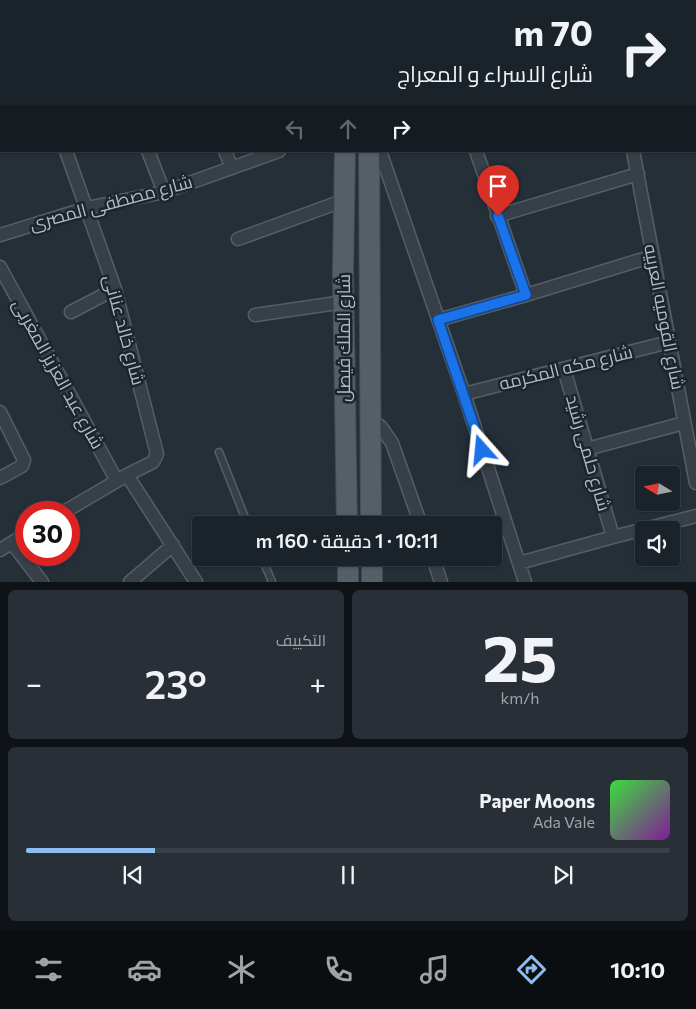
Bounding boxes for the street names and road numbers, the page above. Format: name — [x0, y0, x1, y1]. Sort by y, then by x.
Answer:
street label: شارع مصطفى المصرى — [27, 170, 195, 236]
street label: شارع القوميه العربيه — [638, 242, 690, 392]
street label: شارع خالد عنانى — [98, 272, 150, 388]
street label: شارع الملك فيصل — [332, 274, 356, 402]
street label: شارع عبد العزيز المغربى — [7, 294, 109, 454]
street label: شارع مكه المكرمه — [497, 340, 635, 396]
street label: شارع حلمى رشيد — [560, 392, 616, 514]

